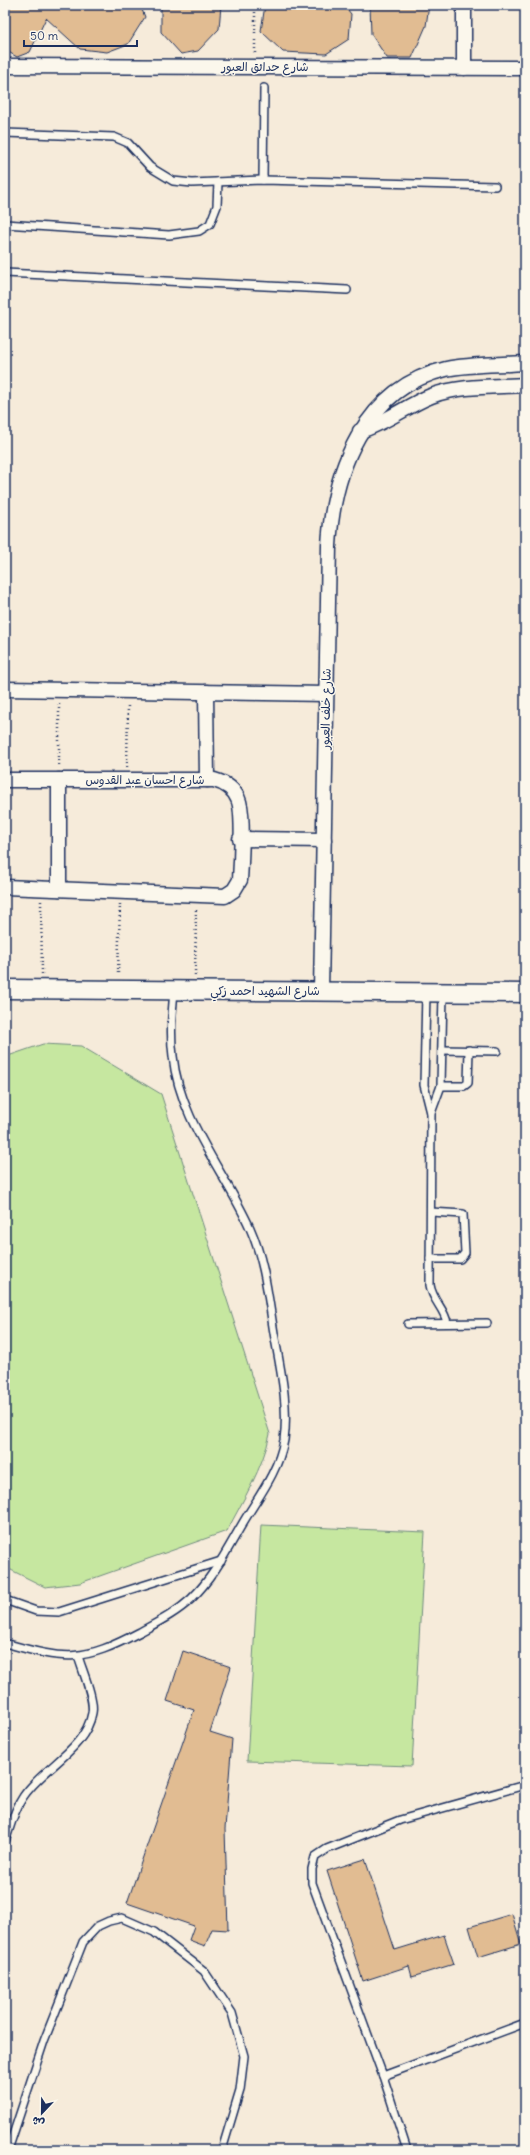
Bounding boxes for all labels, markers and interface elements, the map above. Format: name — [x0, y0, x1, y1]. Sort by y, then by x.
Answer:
scale bar — [24, 22, 137, 48]
text: 50 m — [30, 28, 59, 43]
street label: شارع حدائق العبور — [220, 59, 309, 76]
street label: شارع خلف العبور — [317, 668, 336, 751]
street label: شارع احسان عبد القدوس — [85, 772, 205, 789]
street label: شارع الشهيد احمد زكي — [210, 983, 320, 1002]
north arrow — [22, 2093, 62, 2133]
text: ش — [30, 2114, 46, 2131]

